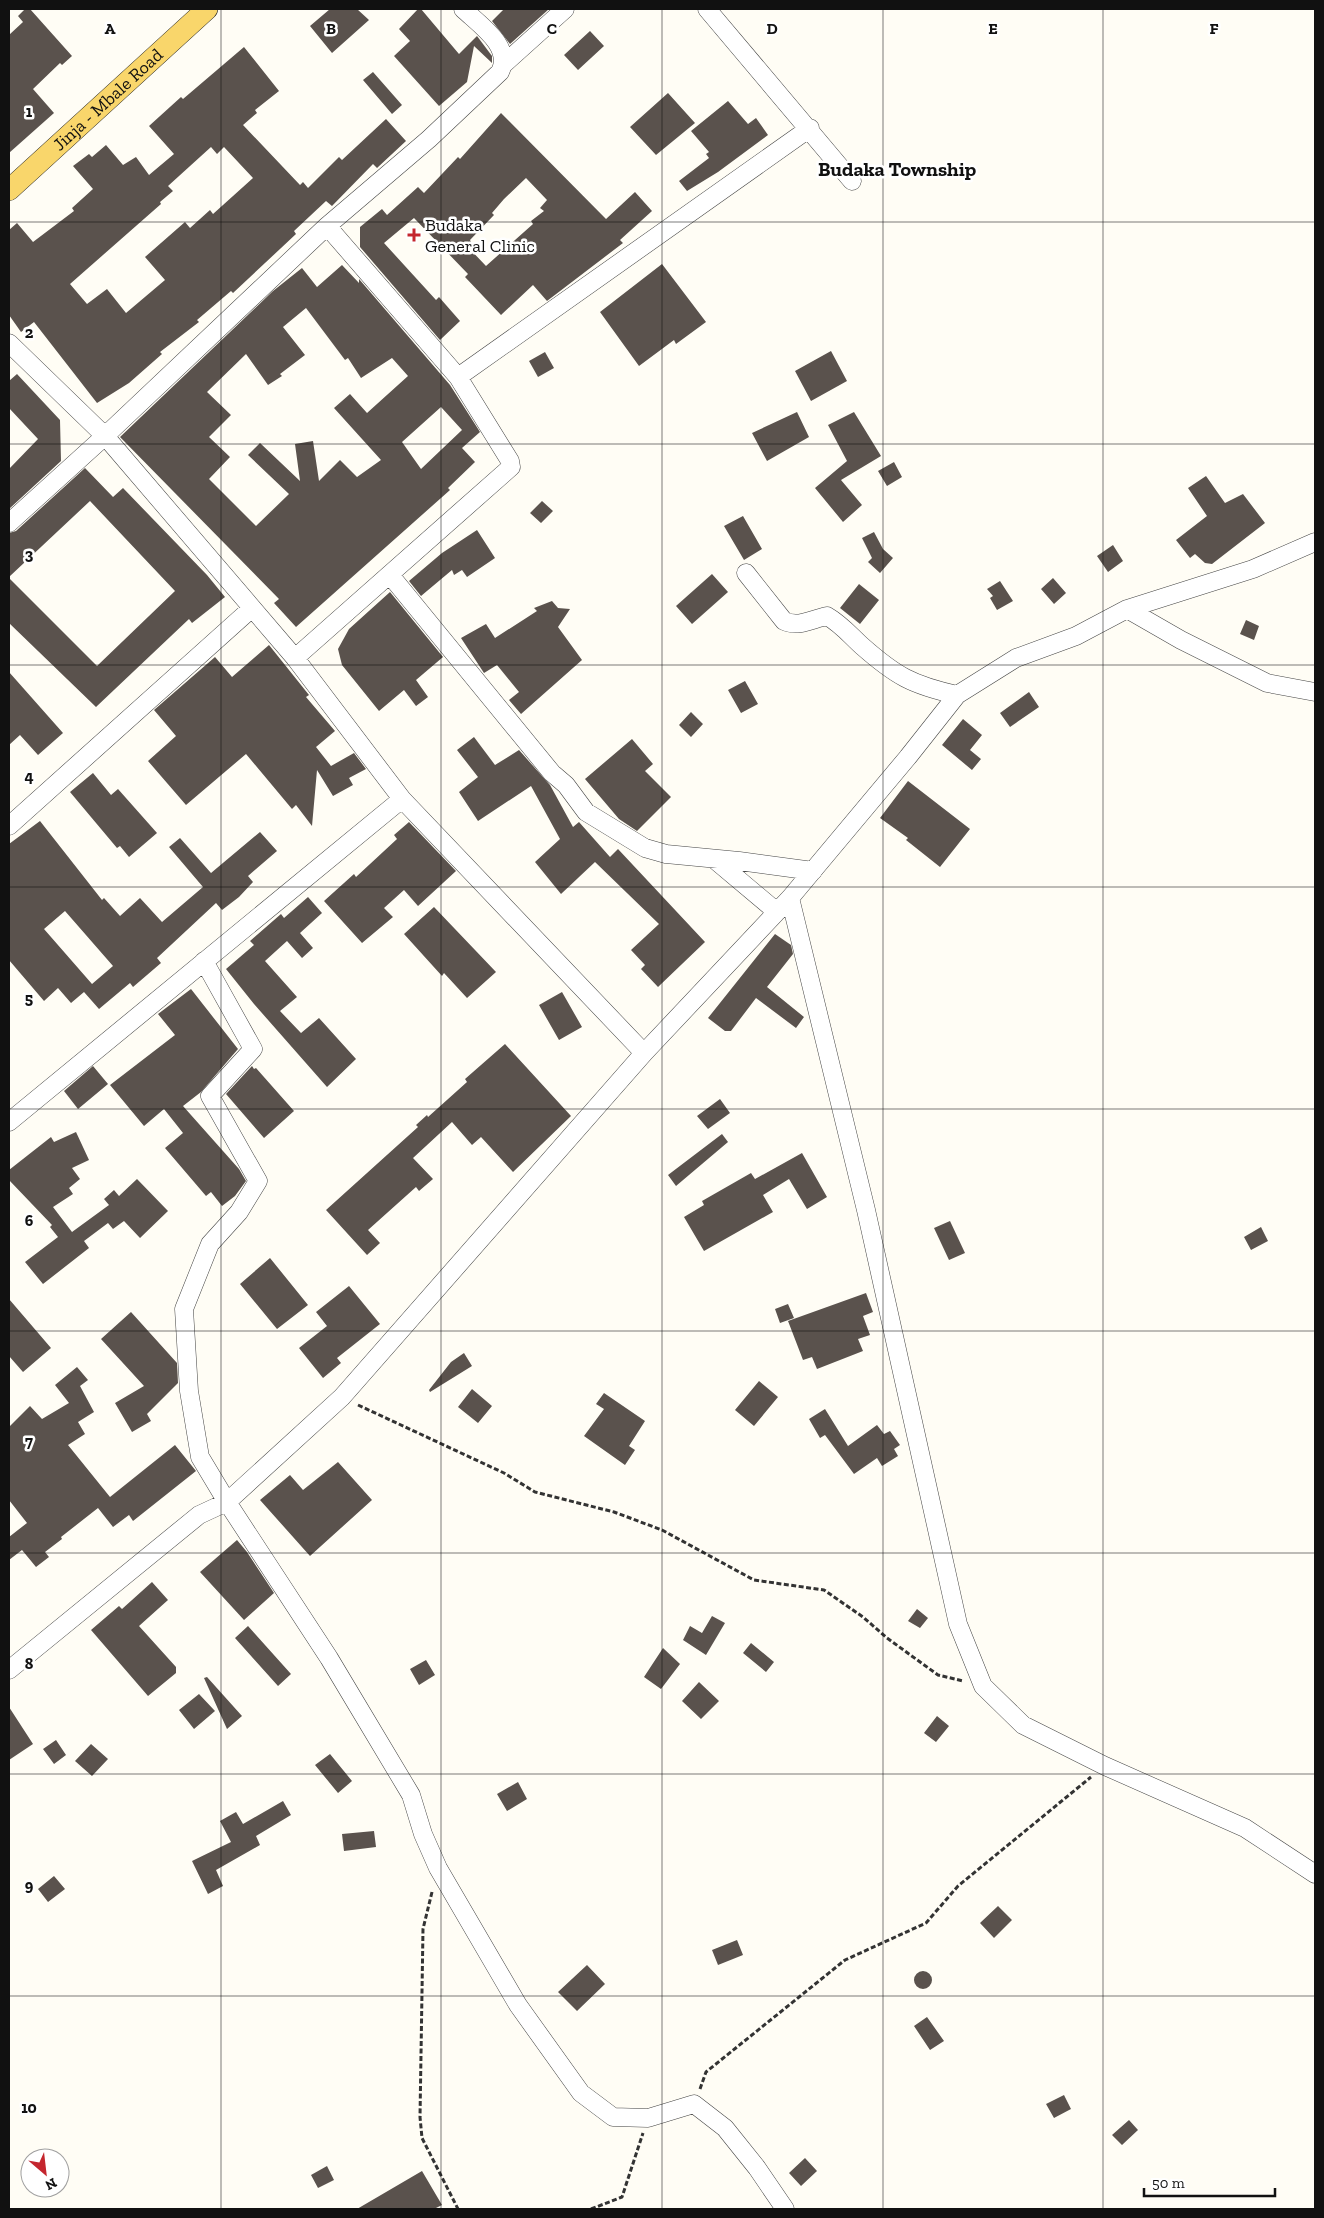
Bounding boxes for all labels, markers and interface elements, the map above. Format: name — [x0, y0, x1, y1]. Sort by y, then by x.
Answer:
text: A — [105, 19, 116, 38]
text: B — [326, 19, 336, 38]
text: C — [547, 19, 557, 38]
text: D — [766, 19, 778, 38]
text: E — [988, 19, 998, 38]
text: F — [1209, 19, 1219, 38]
street label: Jinja - Mbale Road — [48, 44, 168, 155]
text: 1 — [26, 102, 33, 121]
district label: Budaka Township — [818, 157, 976, 181]
place label: Budaka General Clinic — [425, 214, 535, 257]
marker: Budaka General Clinic — [407, 228, 421, 242]
text: 2 — [25, 323, 34, 342]
text: 3 — [25, 545, 34, 564]
text: 4 — [24, 767, 34, 786]
text: 5 — [25, 989, 33, 1008]
text: 6 — [25, 1211, 34, 1230]
text: 7 — [25, 1432, 33, 1451]
text: 8 — [25, 1654, 34, 1673]
text: 9 — [25, 1876, 34, 1895]
text: 10 — [21, 2098, 37, 2117]
north arrow — [20, 2148, 70, 2198]
scale bar — [1144, 2166, 1275, 2198]
text: N — [42, 2174, 60, 2194]
text: 50 m — [1152, 2174, 1185, 2192]

